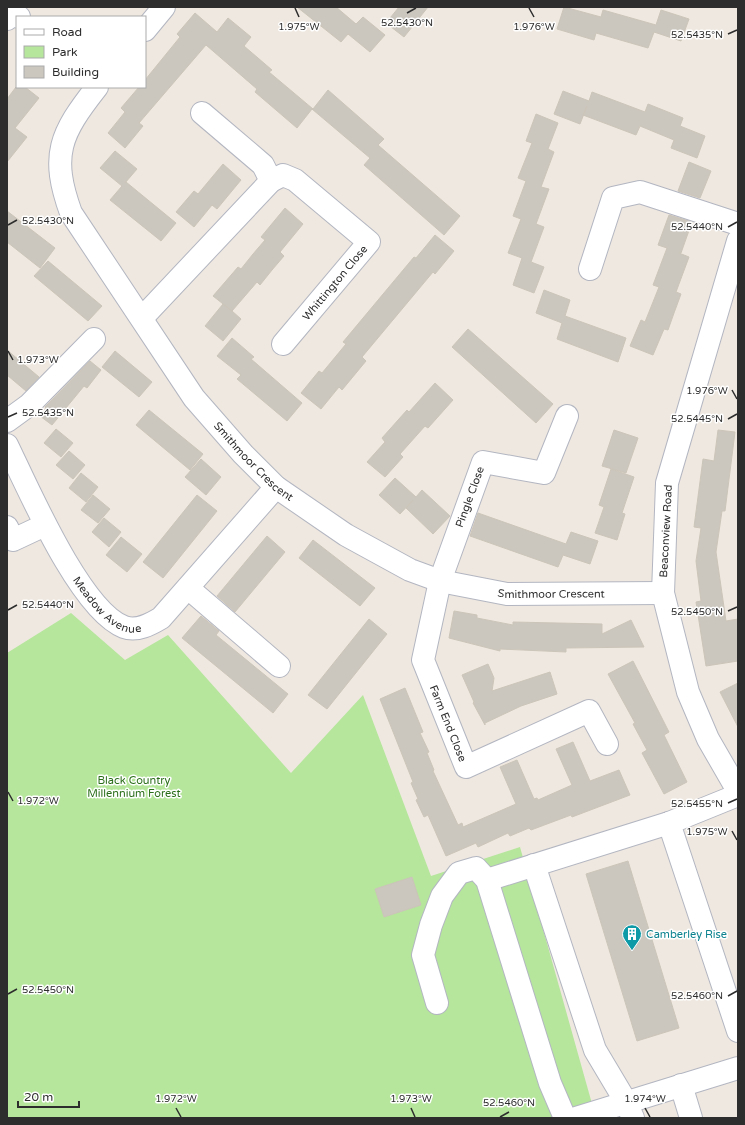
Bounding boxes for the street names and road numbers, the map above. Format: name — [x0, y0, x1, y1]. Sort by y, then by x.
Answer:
street label: Whittington Close — [300, 243, 370, 323]
street label: Smithmoor Crescent — [211, 419, 296, 504]
street label: Pingle Close — [453, 465, 487, 529]
street label: Beaconview Road — [657, 484, 675, 578]
street label: Meadow Avenue — [70, 574, 142, 635]
street label: Smithmoor Crescent — [497, 586, 605, 601]
street label: Farm End Close — [427, 683, 470, 763]

